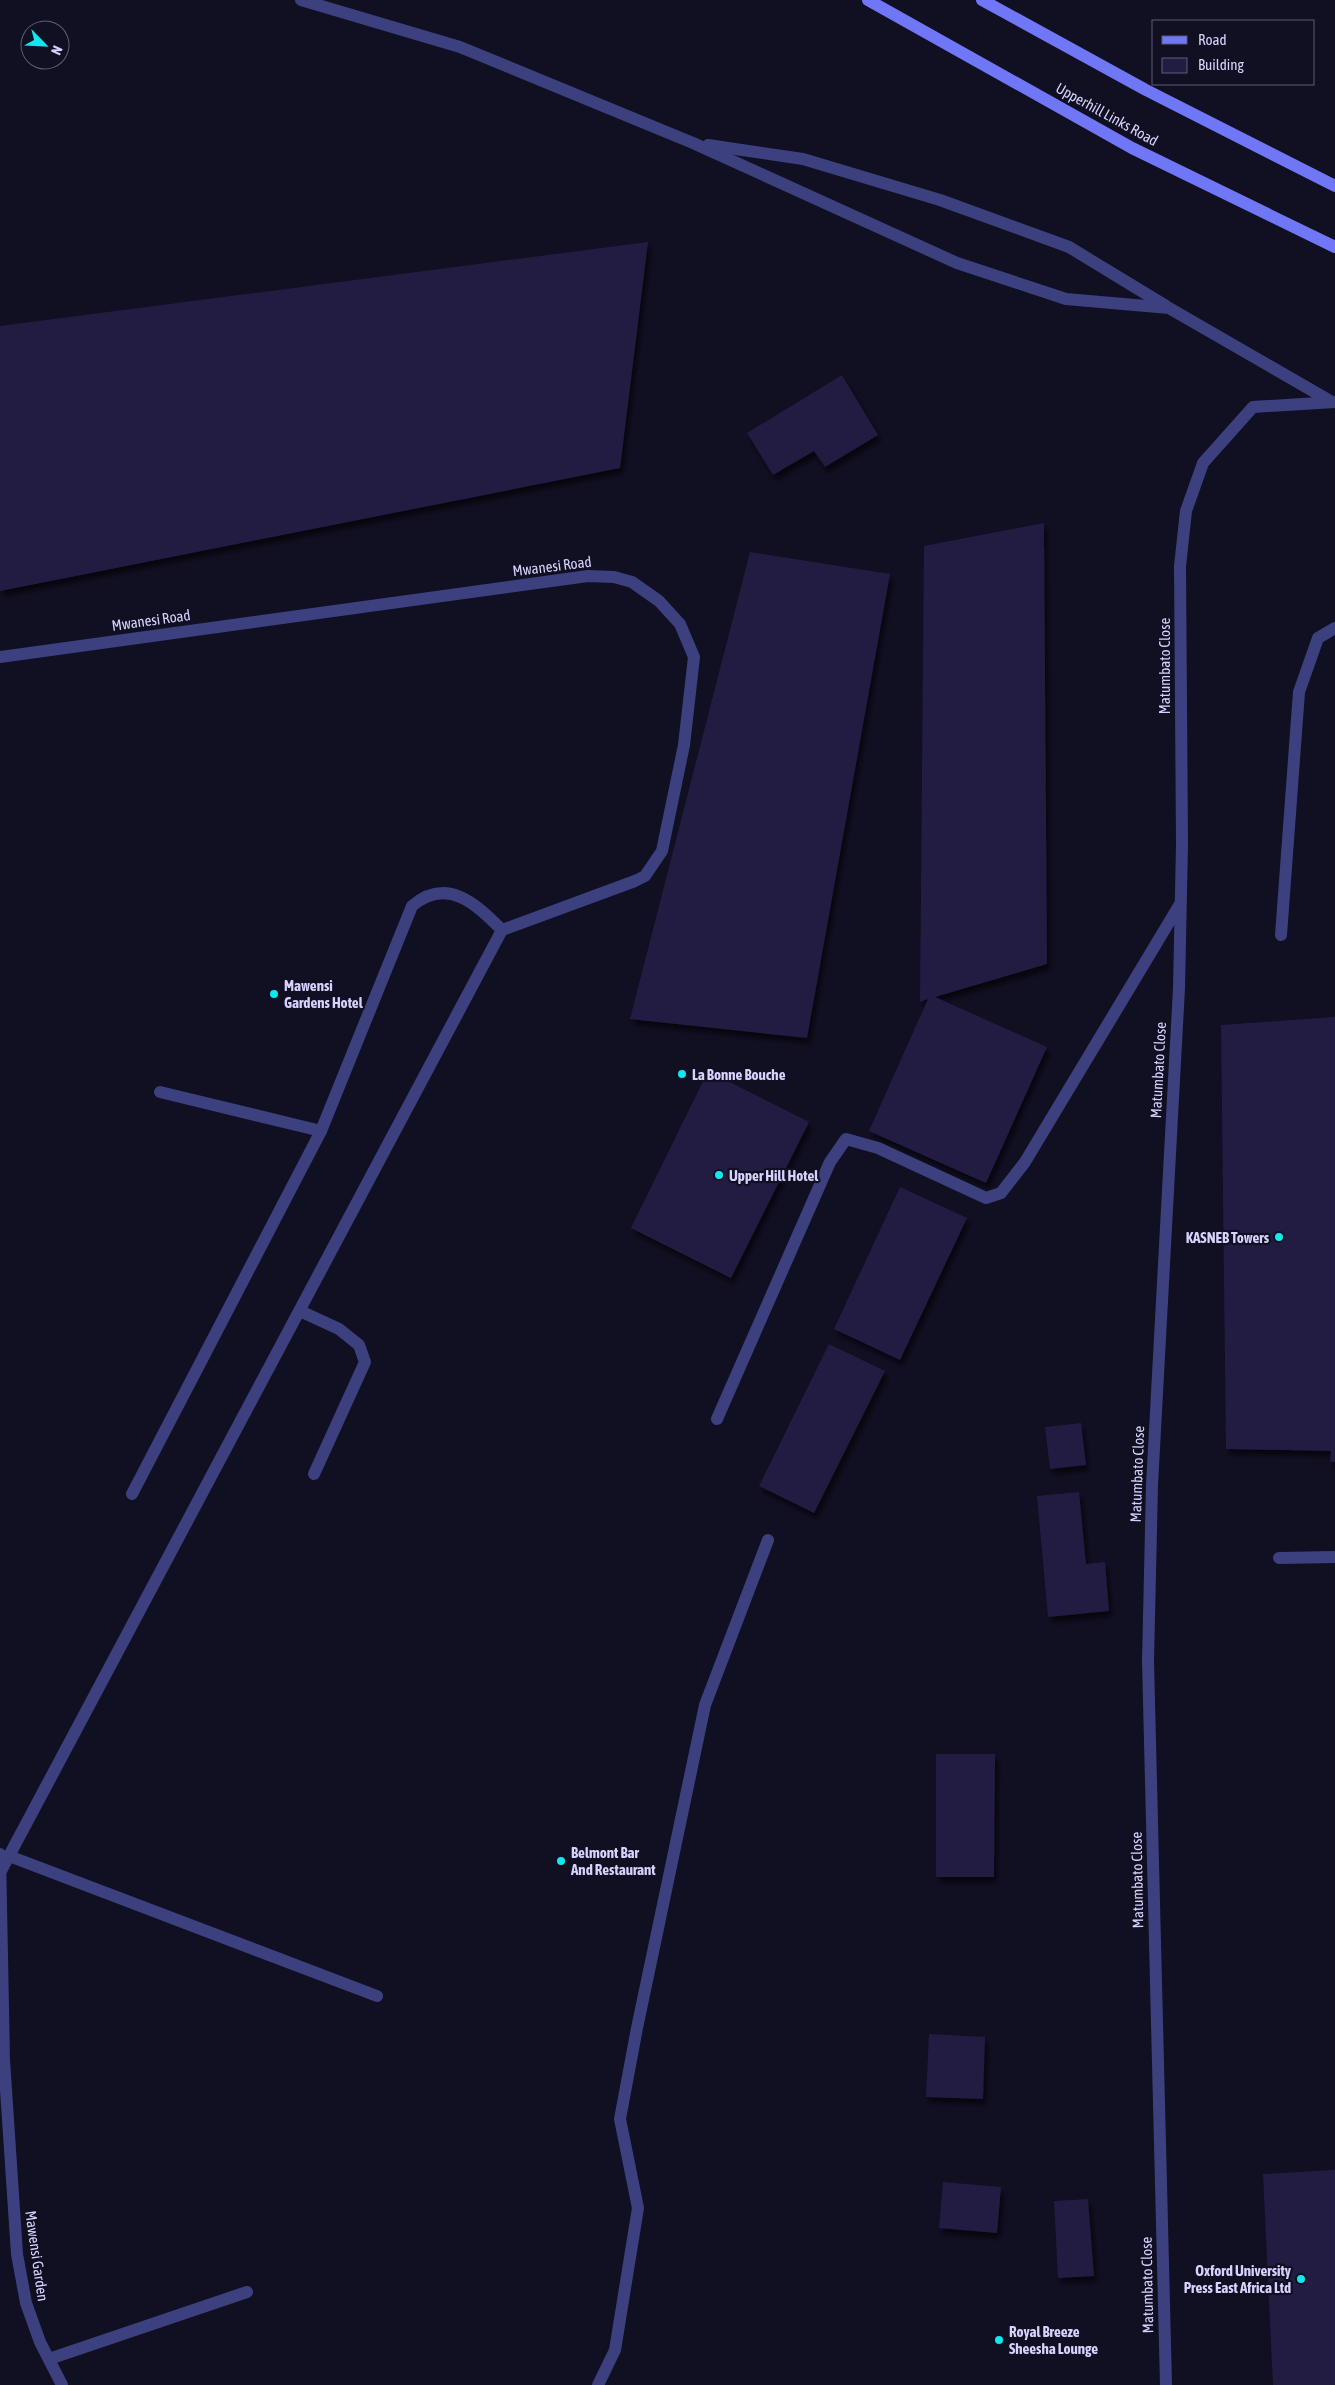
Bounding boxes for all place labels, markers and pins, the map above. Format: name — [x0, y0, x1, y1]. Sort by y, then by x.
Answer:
place label: Mawensi Gardens Hotel — [284, 977, 364, 1011]
marker: Mawensi Gardens Hotel — [268, 988, 280, 1000]
place label: La Bonne Bouche — [692, 1066, 786, 1083]
marker: La Bonne Bouche — [676, 1068, 688, 1080]
place label: Upper Hill Hotel — [729, 1167, 819, 1184]
marker: Upper Hill Hotel — [713, 1169, 725, 1181]
place label: KASNEB Towers — [1186, 1229, 1270, 1246]
marker: KASNEB Towers — [1273, 1231, 1285, 1243]
place label: Belmont Bar And Restaurant — [570, 1844, 656, 1878]
marker: Belmont Bar And Restaurant — [555, 1855, 567, 1867]
place label: Oxford University Press East Africa Ltd — [1184, 2262, 1292, 2296]
marker: Oxford University Press East Africa Ltd — [1295, 2273, 1307, 2285]
place label: Royal Breeze Sheesha Lounge — [1009, 2323, 1098, 2357]
marker: Royal Breeze Sheesha Lounge — [993, 2334, 1005, 2346]

